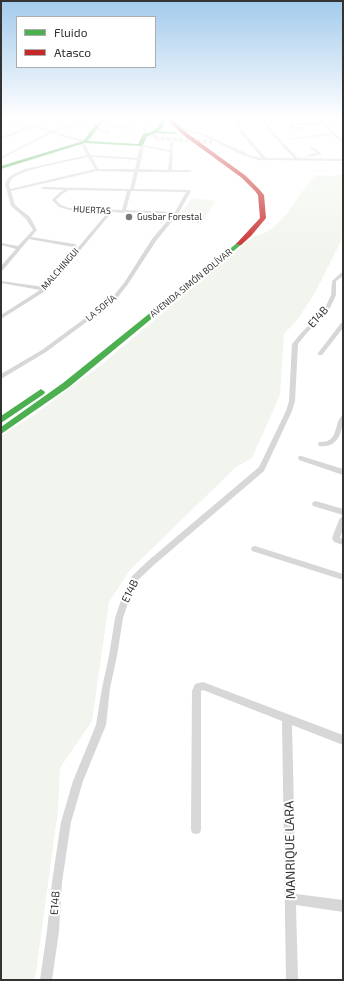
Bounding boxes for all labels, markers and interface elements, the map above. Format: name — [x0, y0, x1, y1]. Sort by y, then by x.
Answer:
legend — [16, 16, 156, 68]
text: Fluido — [54, 25, 88, 39]
text: Atasco — [54, 45, 91, 59]
street label: HUERTAS — [73, 204, 111, 216]
marker: Gusbar Forestal — [124, 212, 134, 222]
place label: Gusbar Forestal — [137, 212, 202, 222]
street label: MALCHINGUI — [39, 246, 81, 292]
street label: AVENIDA SIMÓN BOLÍVAR — [148, 247, 234, 319]
street label: LA SOFÍA — [84, 292, 118, 324]
street label: E14B — [305, 304, 331, 330]
street label: E14B — [119, 577, 141, 605]
street label: MANRIQUE LARA — [281, 801, 299, 899]
street label: E14B — [48, 891, 62, 915]

